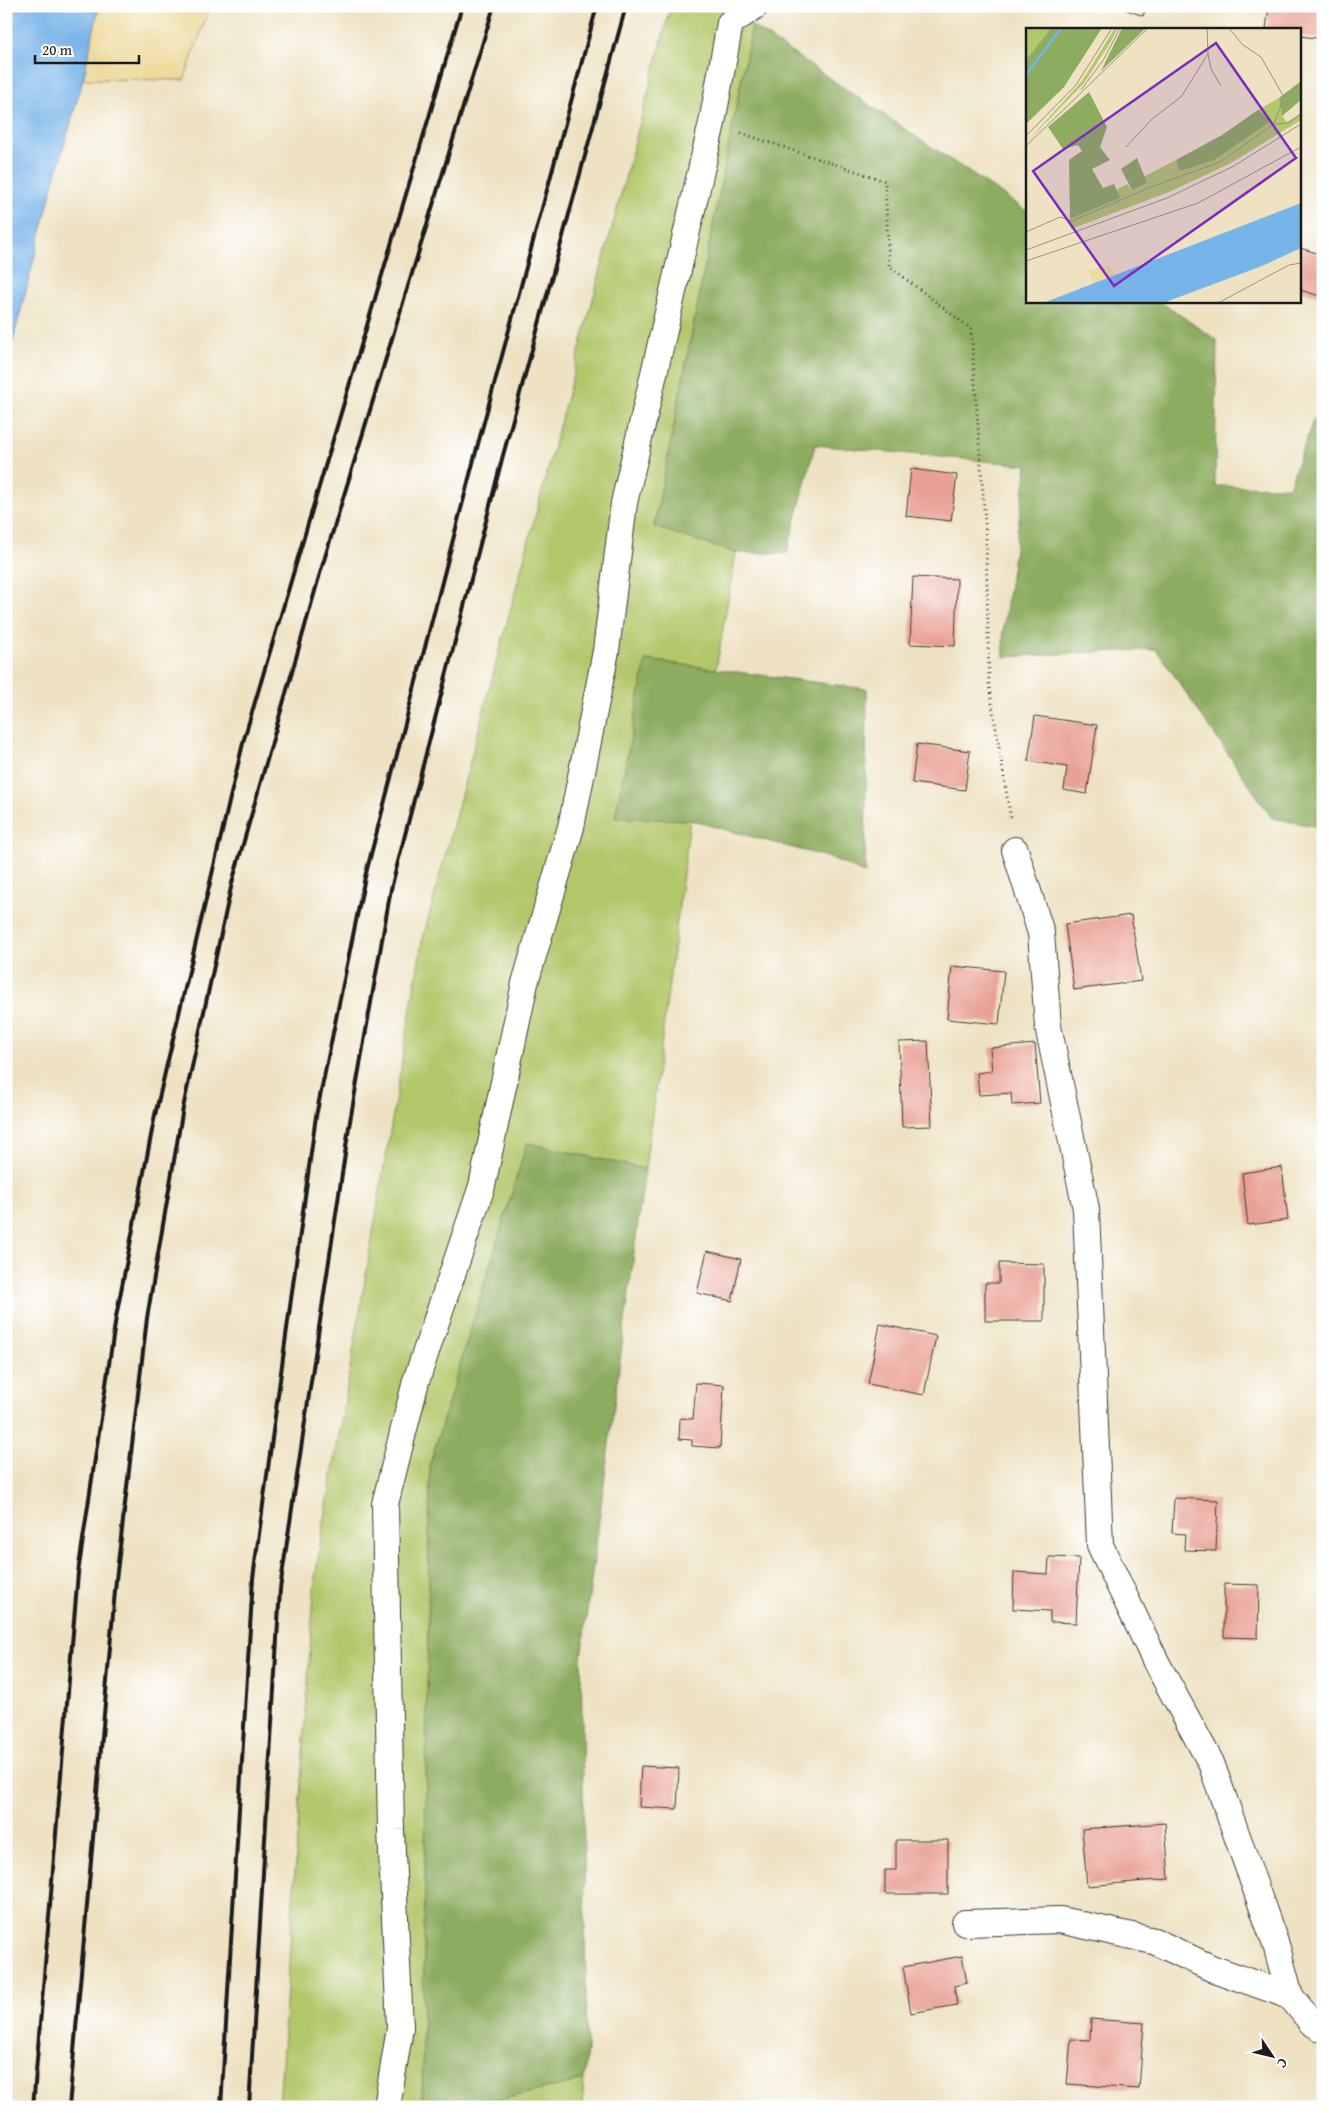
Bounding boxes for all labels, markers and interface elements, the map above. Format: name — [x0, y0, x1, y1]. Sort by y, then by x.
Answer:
inset map — [1026, 28, 1302, 302]
scale bar — [35, 32, 139, 64]
text: 20 m — [42, 39, 73, 60]
north arrow — [1246, 2030, 1296, 2080]
text: С — [1272, 2054, 1293, 2073]

